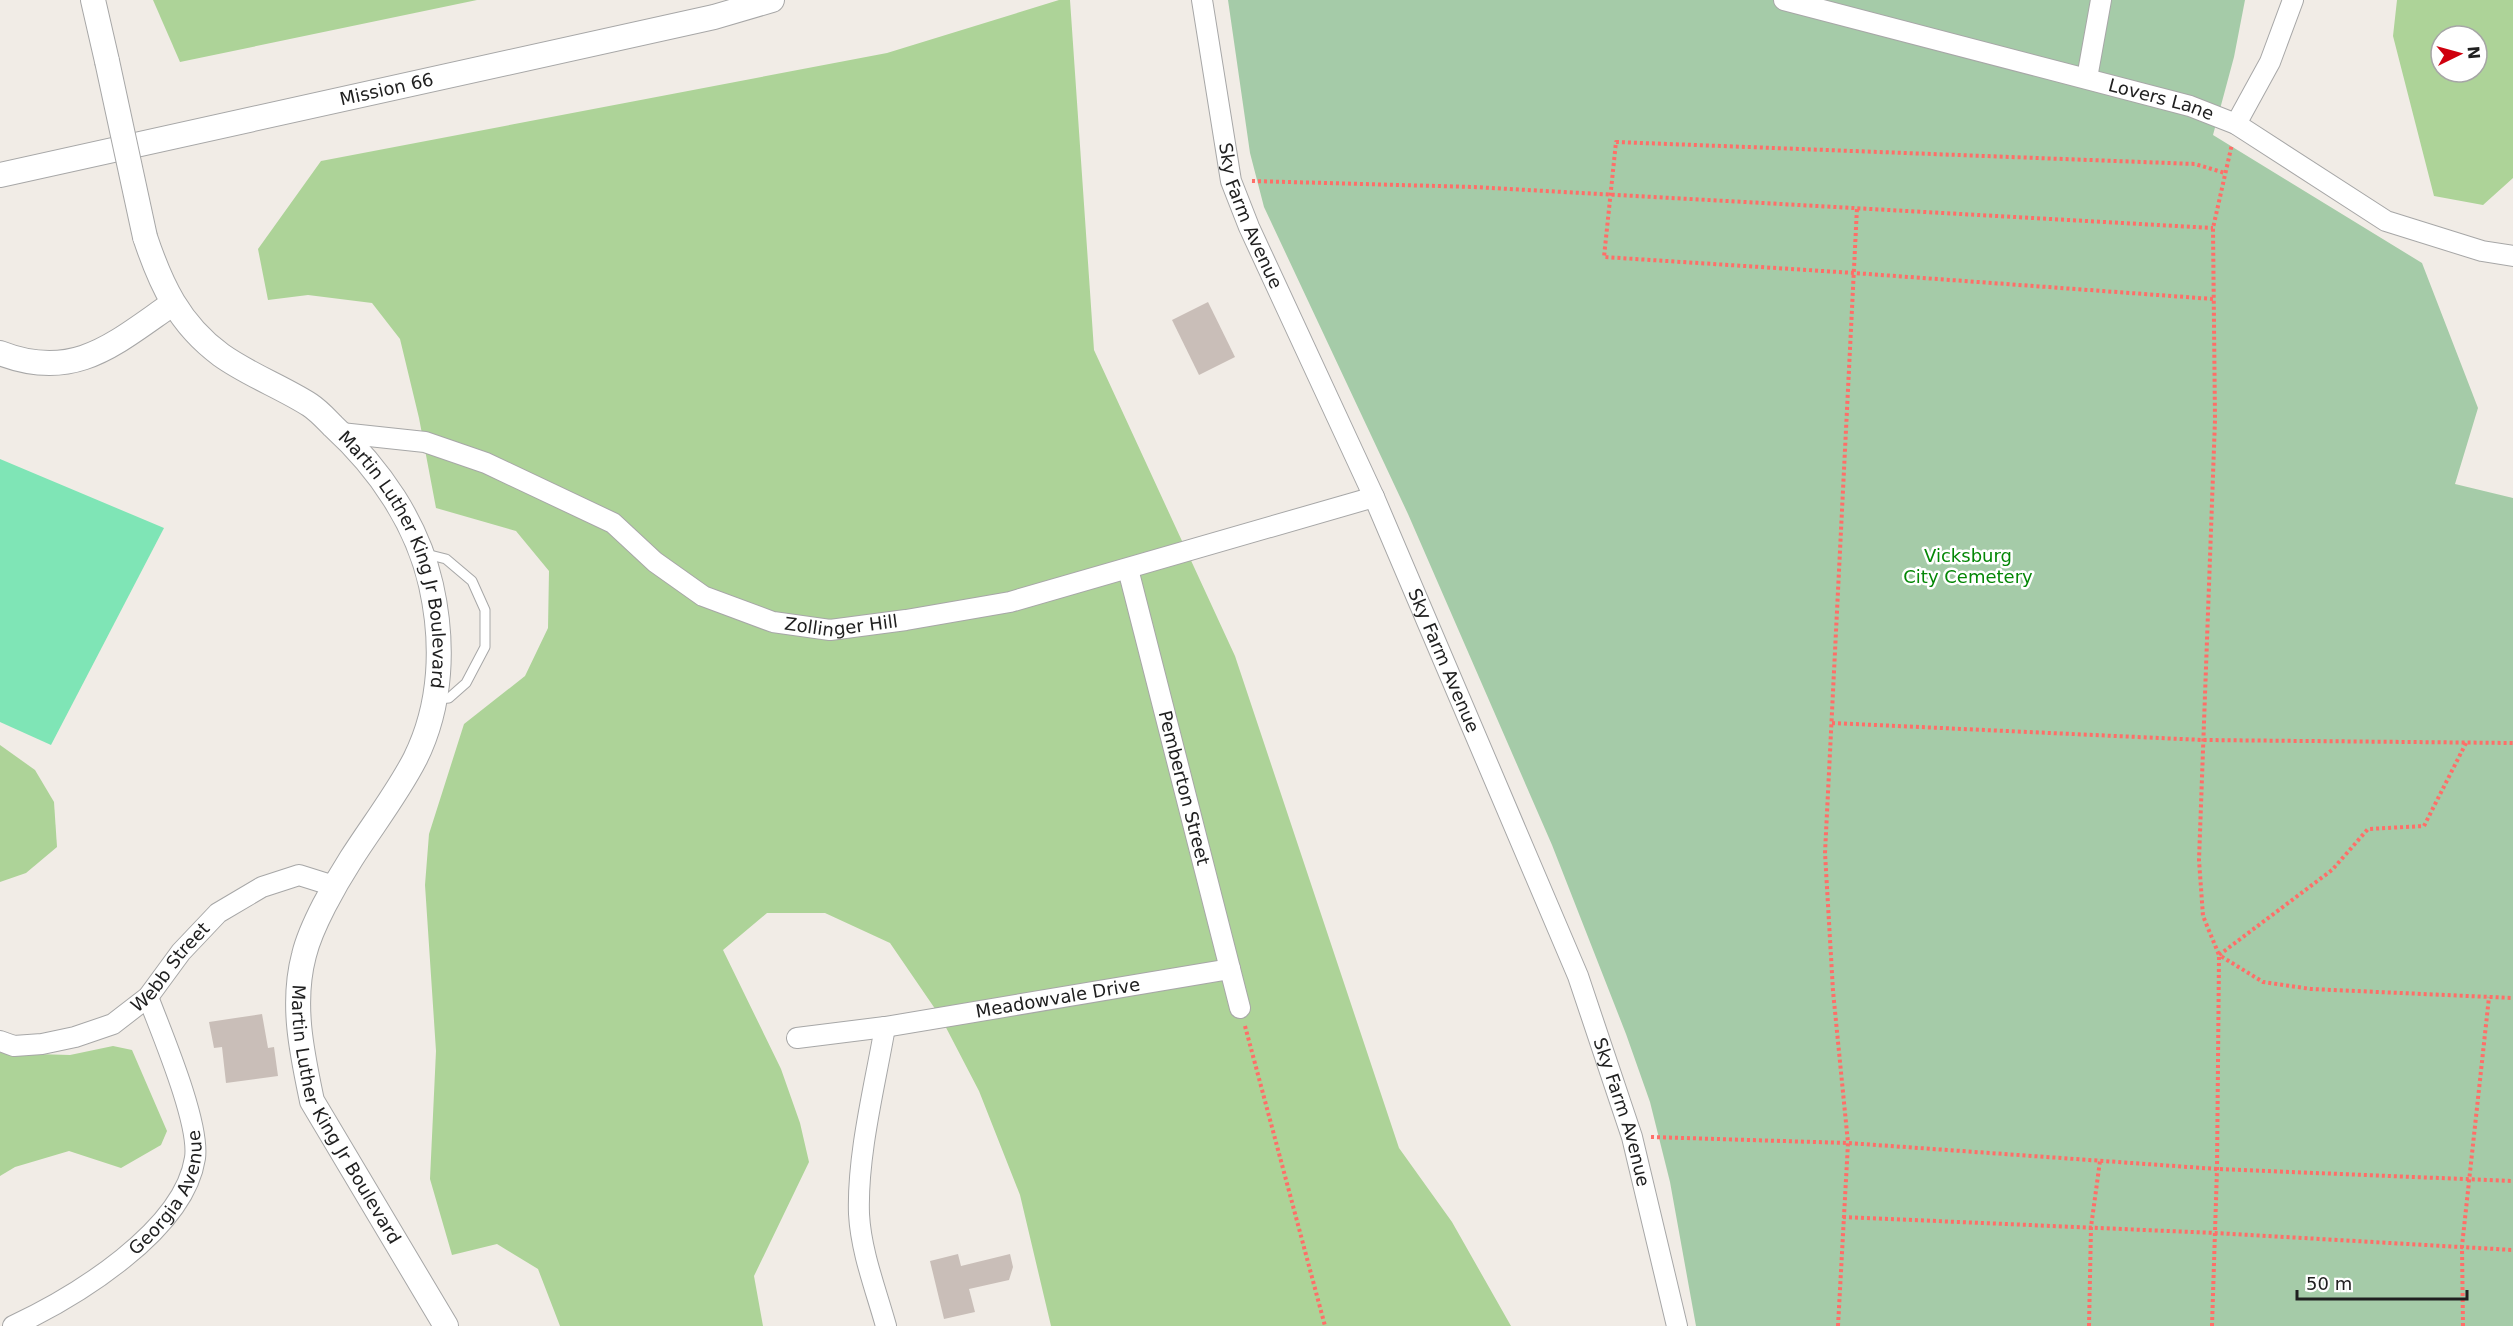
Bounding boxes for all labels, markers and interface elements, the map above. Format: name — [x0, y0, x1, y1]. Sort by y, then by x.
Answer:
north arrow — [2429, 24, 2489, 84]
text: N — [2463, 45, 2483, 60]
street label: Mission 66 — [338, 68, 435, 110]
street label: Lovers Lane — [2106, 74, 2217, 124]
street label: Sky Farm Avenue — [1215, 141, 1287, 292]
street label: Martin Luther King Jr Boulevard — [335, 426, 450, 690]
park label: Vicksburg City Cemetery — [1903, 545, 2033, 587]
street label: Sky Farm Avenue — [1404, 585, 1484, 736]
street label: Zollinger Hill — [783, 610, 899, 640]
street label: Pemberton Street — [1155, 708, 1214, 867]
street label: Webb Street — [127, 918, 214, 1016]
street label: Meadowvale Drive — [974, 973, 1142, 1022]
street label: Martin Luther King Jr Boulevard — [288, 984, 406, 1247]
street label: Sky Farm Avenue — [1589, 1035, 1654, 1189]
street label: Georgia Avenue — [124, 1129, 206, 1259]
scale bar — [2297, 1263, 2466, 1301]
text: 50 m — [2306, 1273, 2352, 1294]

